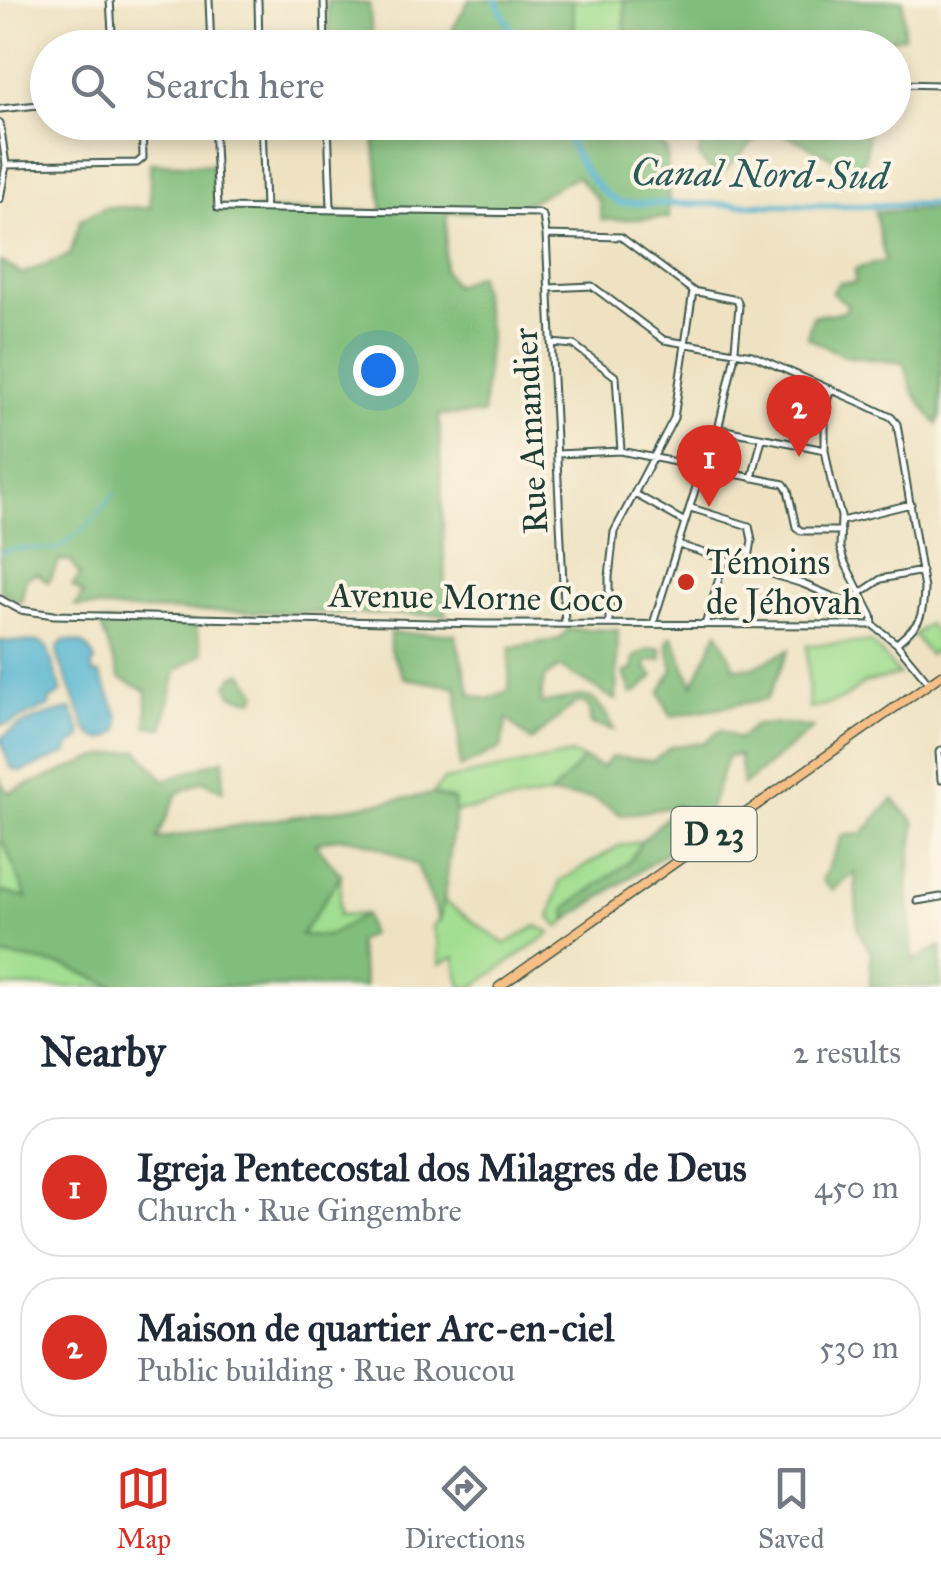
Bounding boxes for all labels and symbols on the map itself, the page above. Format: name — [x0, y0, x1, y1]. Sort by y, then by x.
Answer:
water label: Canal Nord-Sud — [631, 149, 891, 199]
street label: Rue Amandier — [504, 326, 557, 535]
your location — [353, 345, 404, 396]
pin: 2 — [766, 374, 832, 457]
pin: 1 — [676, 424, 742, 507]
place label: Témoins de Jéhovah — [706, 541, 862, 624]
marker: Témoins de Jéhovah — [675, 571, 697, 593]
street label: Avenue Morne Coco — [326, 573, 624, 622]
road number: D 23 — [672, 807, 756, 861]

